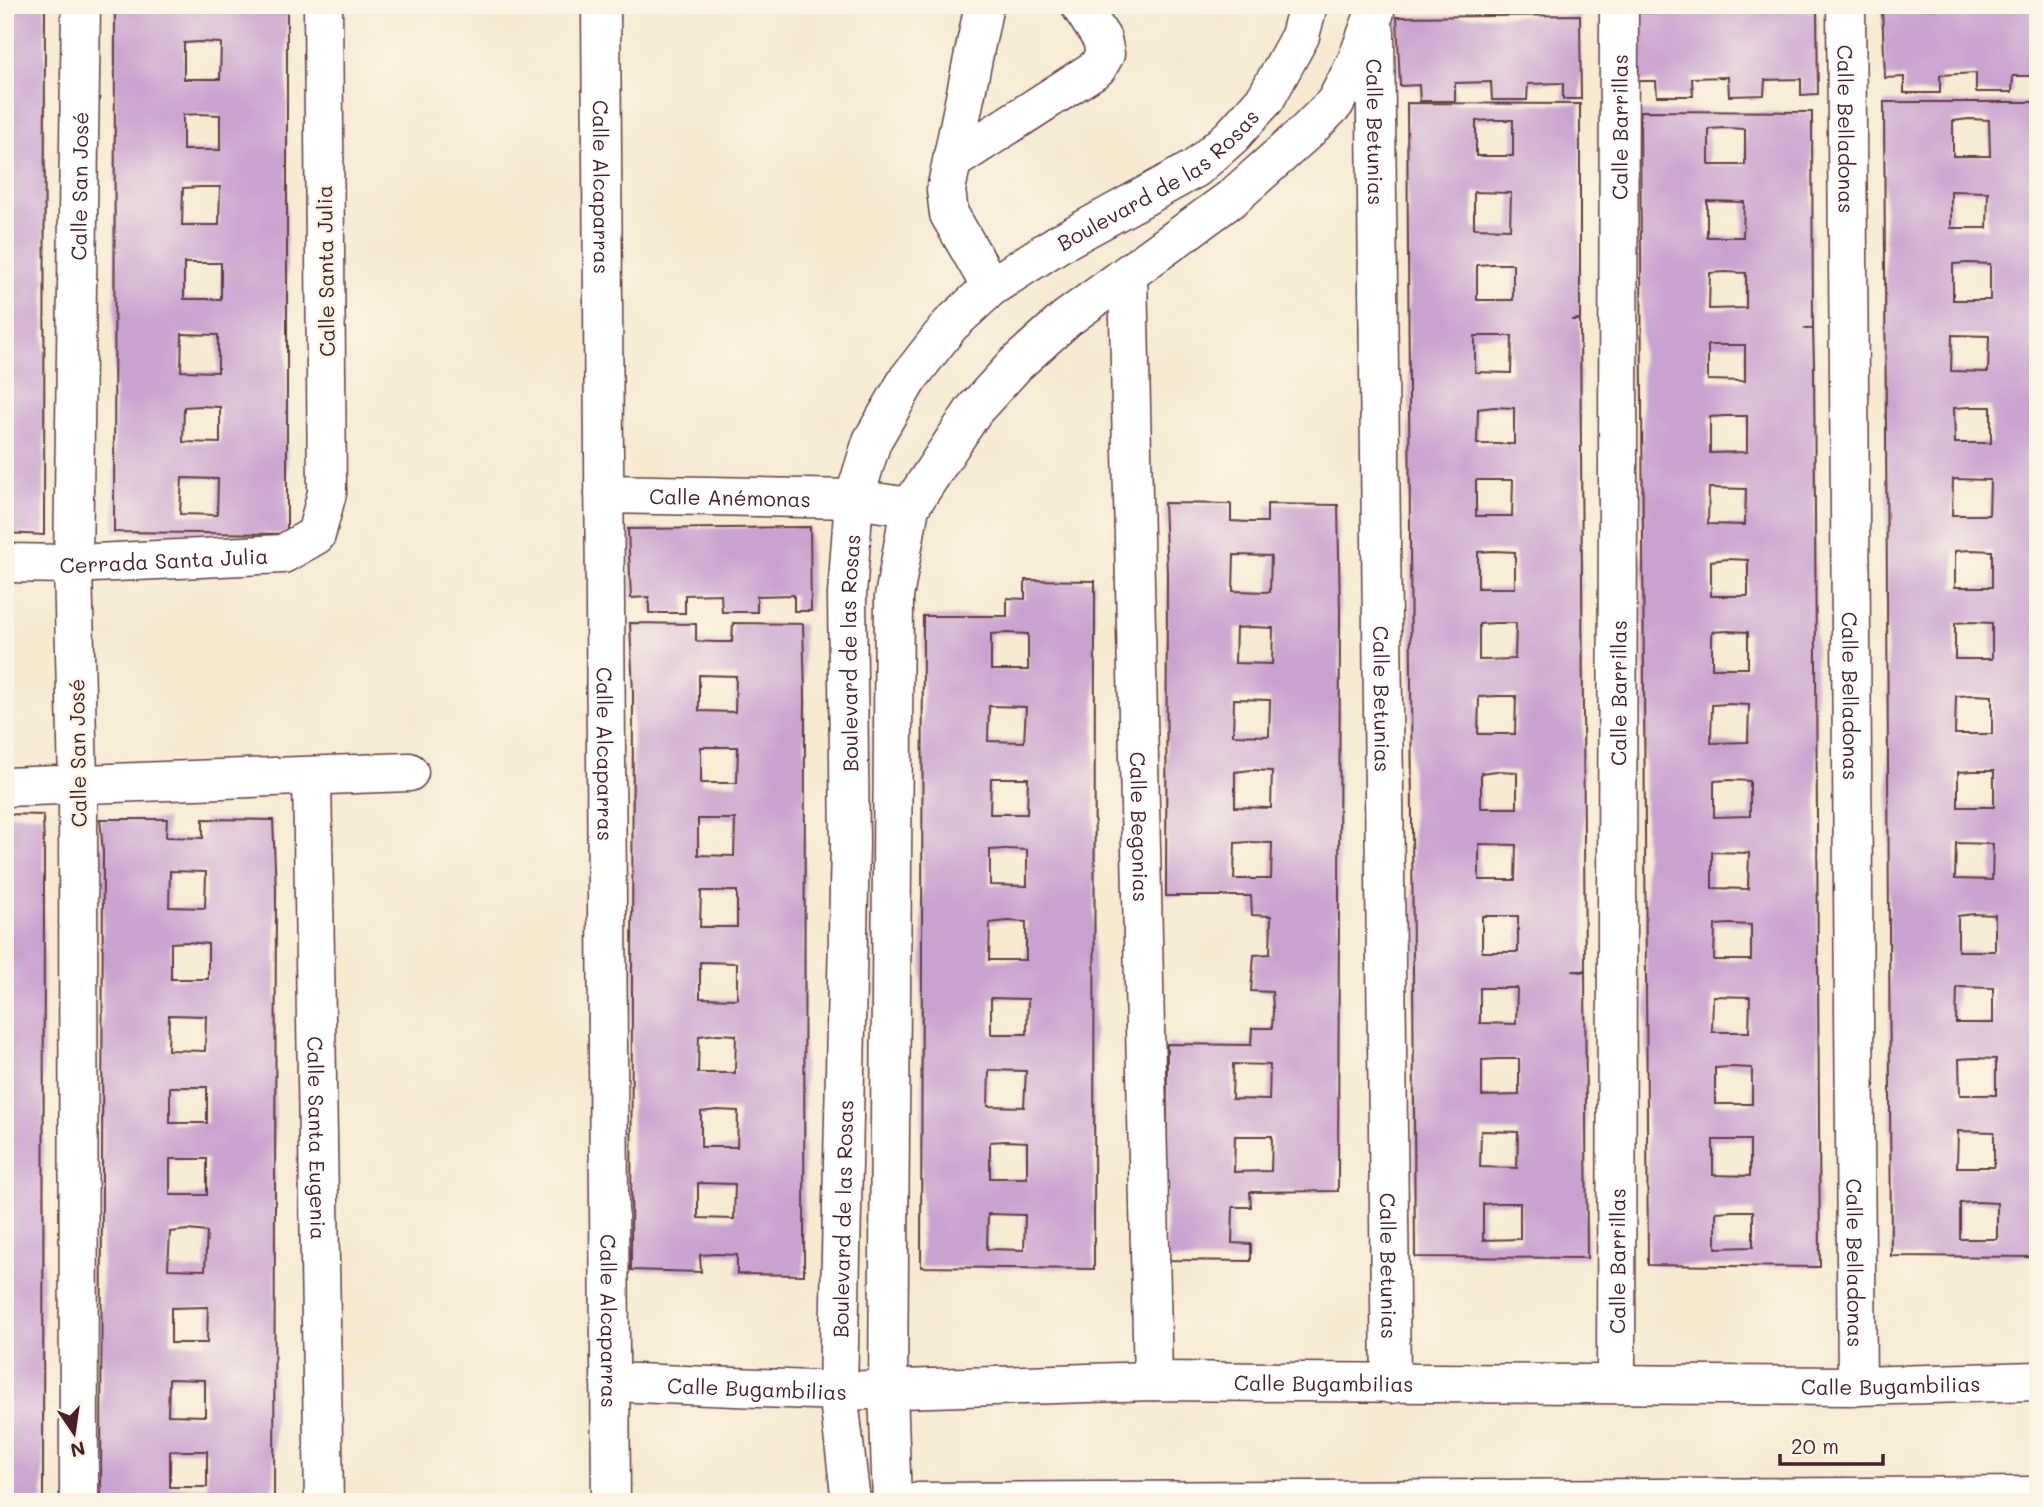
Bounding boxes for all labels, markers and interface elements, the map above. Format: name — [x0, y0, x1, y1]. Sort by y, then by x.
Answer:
street label: Calle Belladonas — [1833, 44, 1861, 214]
street label: Calle Barrillas — [1605, 54, 1632, 200]
street label: Calle Betunias — [1362, 59, 1391, 205]
street label: Calle Alcaparras — [588, 100, 616, 274]
street label: Boulevard de las Rosas — [1052, 103, 1264, 256]
street label: Calle San José — [64, 111, 93, 261]
street label: Calle Santa Julia — [310, 185, 340, 357]
street label: Calle Anémonas — [649, 481, 811, 512]
street label: Boulevard de las Rosas — [833, 533, 865, 772]
street label: Cerrada Santa Julia — [59, 541, 269, 578]
street label: Calle Belladonas — [1837, 611, 1866, 780]
street label: Calle Barrillas — [1604, 620, 1631, 766]
street label: Calle Betunias — [1369, 626, 1397, 772]
street label: Calle Alcaparras — [592, 667, 620, 841]
street label: Calle San José — [62, 678, 92, 828]
street label: Calle Begonias — [1125, 751, 1156, 902]
street label: Calle Santa Eugenia — [303, 1036, 333, 1240]
street label: Boulevard de las Rosas — [826, 1100, 858, 1338]
street label: Calle Belladonas — [1842, 1178, 1870, 1347]
street label: Calle Barrillas — [1603, 1188, 1630, 1334]
street label: Calle Betunias — [1375, 1192, 1404, 1339]
street label: Calle Alcaparras — [596, 1234, 624, 1408]
street label: Calle Bugambilias — [1234, 1368, 1414, 1396]
street label: Calle Bugambilias — [1801, 1369, 1981, 1400]
street label: Calle Bugambilias — [667, 1371, 847, 1405]
north arrow — [38, 1398, 108, 1468]
scale bar — [1780, 1423, 1884, 1467]
text: 20 m — [1791, 1432, 1839, 1459]
text: N — [68, 1436, 88, 1464]

